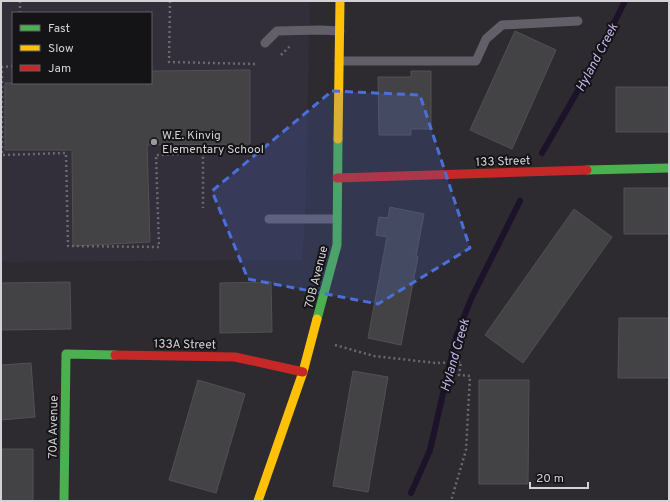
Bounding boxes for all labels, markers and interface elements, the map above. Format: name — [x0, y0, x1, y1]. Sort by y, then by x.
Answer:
legend — [12, 12, 152, 84]
text: Fast — [48, 21, 70, 37]
water label: Hyland Creek — [573, 21, 623, 95]
text: Slow — [48, 41, 74, 57]
text: Jam — [48, 61, 71, 77]
place label: W.E. Kinvig Elementary School — [162, 128, 264, 158]
marker: W.E. Kinvig Elementary School — [149, 137, 159, 147]
street label: 133 Street — [475, 153, 531, 171]
street label: 70B Avenue — [301, 244, 332, 310]
water label: Hyland Creek — [438, 317, 474, 394]
street label: 133A Street — [154, 336, 216, 354]
street label: 70A Avenue — [45, 395, 63, 459]
scale bar — [530, 464, 588, 490]
text: 20 m — [536, 471, 564, 487]

